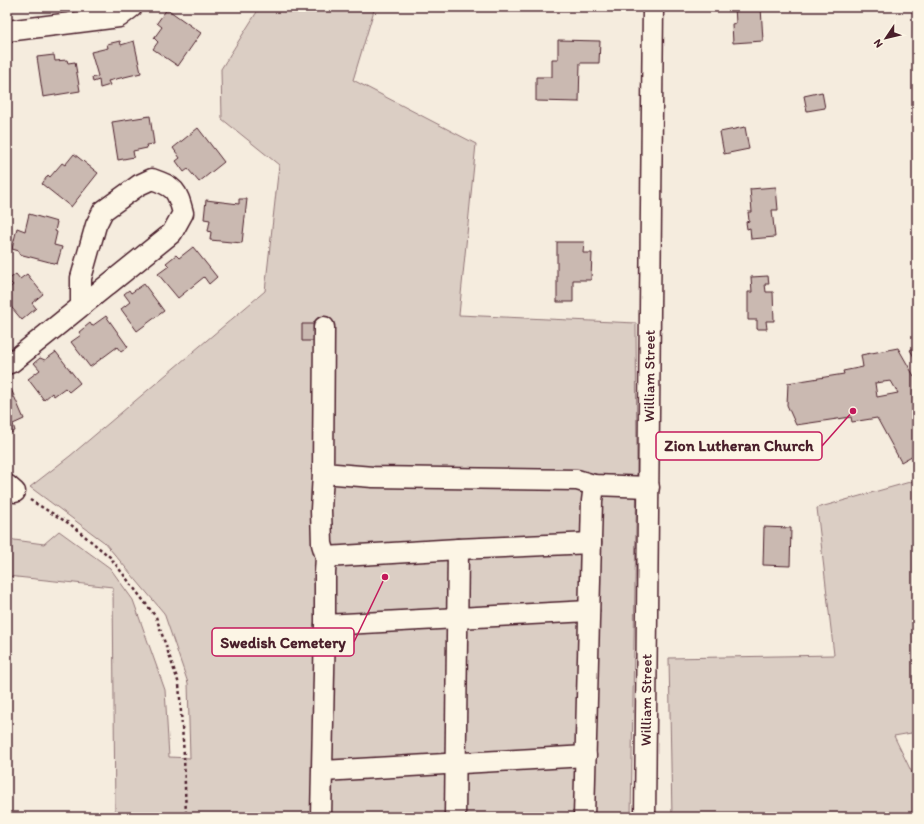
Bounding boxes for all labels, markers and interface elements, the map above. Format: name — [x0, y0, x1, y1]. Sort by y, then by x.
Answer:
north arrow — [866, 18, 906, 58]
text: N — [871, 37, 886, 50]
street label: William Street — [640, 329, 659, 422]
callout: Zion Lutheran Church — [656, 432, 822, 460]
text: Zion Lutheran Church — [664, 436, 814, 455]
callout: Swedish Cemetery — [212, 628, 354, 656]
text: Swedish Cemetery — [220, 633, 346, 653]
street label: William Street — [637, 653, 656, 746]

